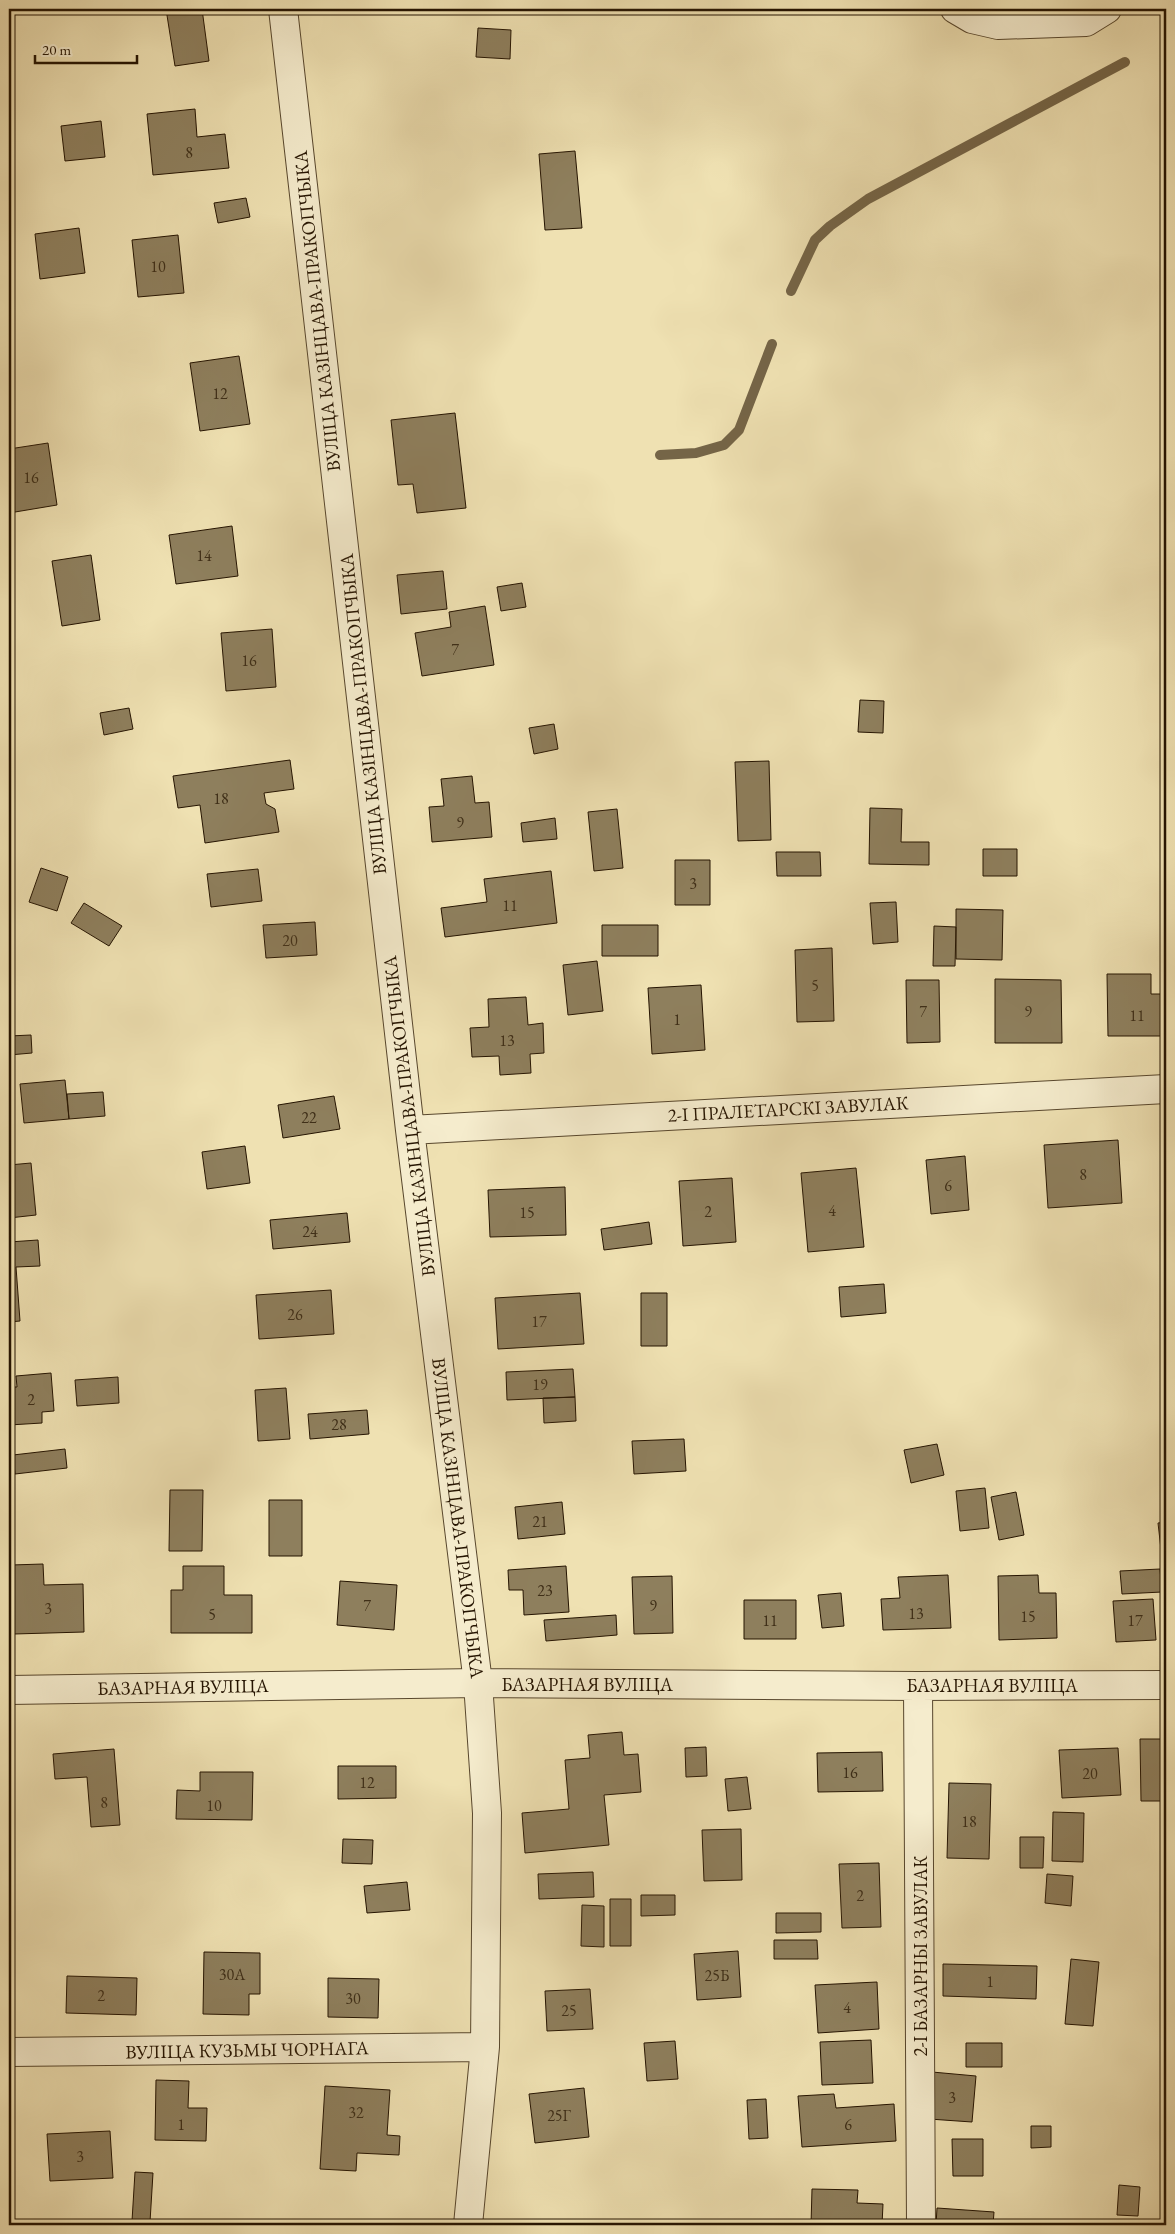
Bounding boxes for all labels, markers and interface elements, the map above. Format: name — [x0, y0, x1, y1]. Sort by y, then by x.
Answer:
scale bar — [35, 32, 138, 64]
text: 20 m — [42, 40, 71, 59]
house number: 8 — [185, 142, 193, 163]
street label: ВУЛІЦА КАЗІНЦАВА-ПРАКОПЧЫКА — [288, 148, 346, 473]
house number: 10 — [150, 256, 166, 277]
house number: 12 — [212, 383, 228, 404]
house number: 16 — [23, 467, 39, 488]
house number: 14 — [196, 545, 212, 566]
street label: ВУЛІЦА КАЗІНЦАВА-ПРАКОПЧЫКА — [334, 551, 392, 876]
house number: 7 — [451, 639, 459, 660]
house number: 16 — [241, 650, 257, 671]
house number: 18 — [213, 788, 229, 809]
house number: 9 — [456, 812, 464, 833]
house number: 3 — [689, 873, 697, 894]
house number: 11 — [502, 895, 518, 916]
house number: 20 — [282, 930, 298, 951]
street label: ВУЛІЦА КАЗІНЦАВА-ПРАКОПЧЫКА — [377, 953, 441, 1278]
house number: 5 — [811, 975, 819, 996]
house number: 7 — [919, 1001, 927, 1022]
house number: 9 — [1024, 1001, 1032, 1022]
house number: 11 — [1129, 1005, 1145, 1026]
house number: 1 — [673, 1009, 681, 1030]
house number: 13 — [499, 1030, 515, 1051]
street label: 2-І ПРАЛЕТАРСКІ ЗАВУЛАК — [667, 1090, 910, 1128]
house number: 22 — [301, 1107, 317, 1128]
house number: 8 — [1079, 1164, 1087, 1185]
house number: 6 — [944, 1175, 952, 1196]
house number: 4 — [828, 1200, 836, 1221]
house number: 2 — [704, 1201, 712, 1222]
house number: 15 — [519, 1202, 535, 1223]
house number: 24 — [302, 1221, 318, 1242]
house number: 26 — [287, 1304, 303, 1325]
house number: 17 — [531, 1311, 547, 1332]
street label: ВУЛІЦА КАЗІНЦАВА-ПРАКОПЧЫКА — [426, 1356, 490, 1681]
house number: 19 — [532, 1374, 548, 1395]
house number: 2 — [27, 1389, 35, 1410]
house number: 28 — [331, 1414, 347, 1435]
house number: 21 — [532, 1511, 548, 1532]
house number: 23 — [537, 1580, 553, 1601]
house number: 7 — [363, 1595, 371, 1616]
house number: 9 — [649, 1595, 657, 1616]
house number: 3 — [44, 1598, 52, 1619]
house number: 13 — [908, 1603, 924, 1624]
house number: 5 — [208, 1604, 216, 1625]
house number: 15 — [1020, 1606, 1036, 1627]
house number: 11 — [762, 1610, 778, 1631]
house number: 17 — [1127, 1610, 1143, 1631]
street label: БАЗАРНАЯ ВУЛІЦА — [501, 1672, 674, 1697]
street label: БАЗАРНАЯ ВУЛІЦА — [97, 1673, 270, 1701]
street label: БАЗАРНАЯ ВУЛІЦА — [906, 1673, 1079, 1698]
house number: 16 — [842, 1762, 858, 1783]
house number: 20 — [1082, 1763, 1098, 1784]
house number: 12 — [359, 1772, 375, 1793]
house number: 8 — [100, 1792, 108, 1813]
house number: 10 — [206, 1795, 222, 1816]
house number: 18 — [961, 1811, 977, 1832]
street label: 2-І БАЗАРНЫ ЗАВУЛАК — [908, 1855, 933, 2057]
house number: 2 — [856, 1885, 864, 1906]
house number: 30А — [219, 1964, 246, 1985]
house number: 25Б — [705, 1965, 729, 1986]
house number: 1 — [986, 1971, 994, 1992]
house number: 2 — [97, 1985, 105, 2006]
house number: 30 — [345, 1988, 361, 2009]
house number: 4 — [843, 1997, 851, 2018]
house number: 25 — [561, 2000, 577, 2021]
street label: ВУЛІЦА КУЗЬМЫ ЧОРНАГА — [125, 2035, 370, 2065]
house number: 3 — [948, 2087, 956, 2108]
house number: 32 — [348, 2102, 364, 2123]
house number: 25Г — [547, 2105, 572, 2126]
house number: 1 — [177, 2114, 185, 2135]
house number: 6 — [844, 2114, 852, 2135]
house number: 3 — [76, 2146, 84, 2167]

